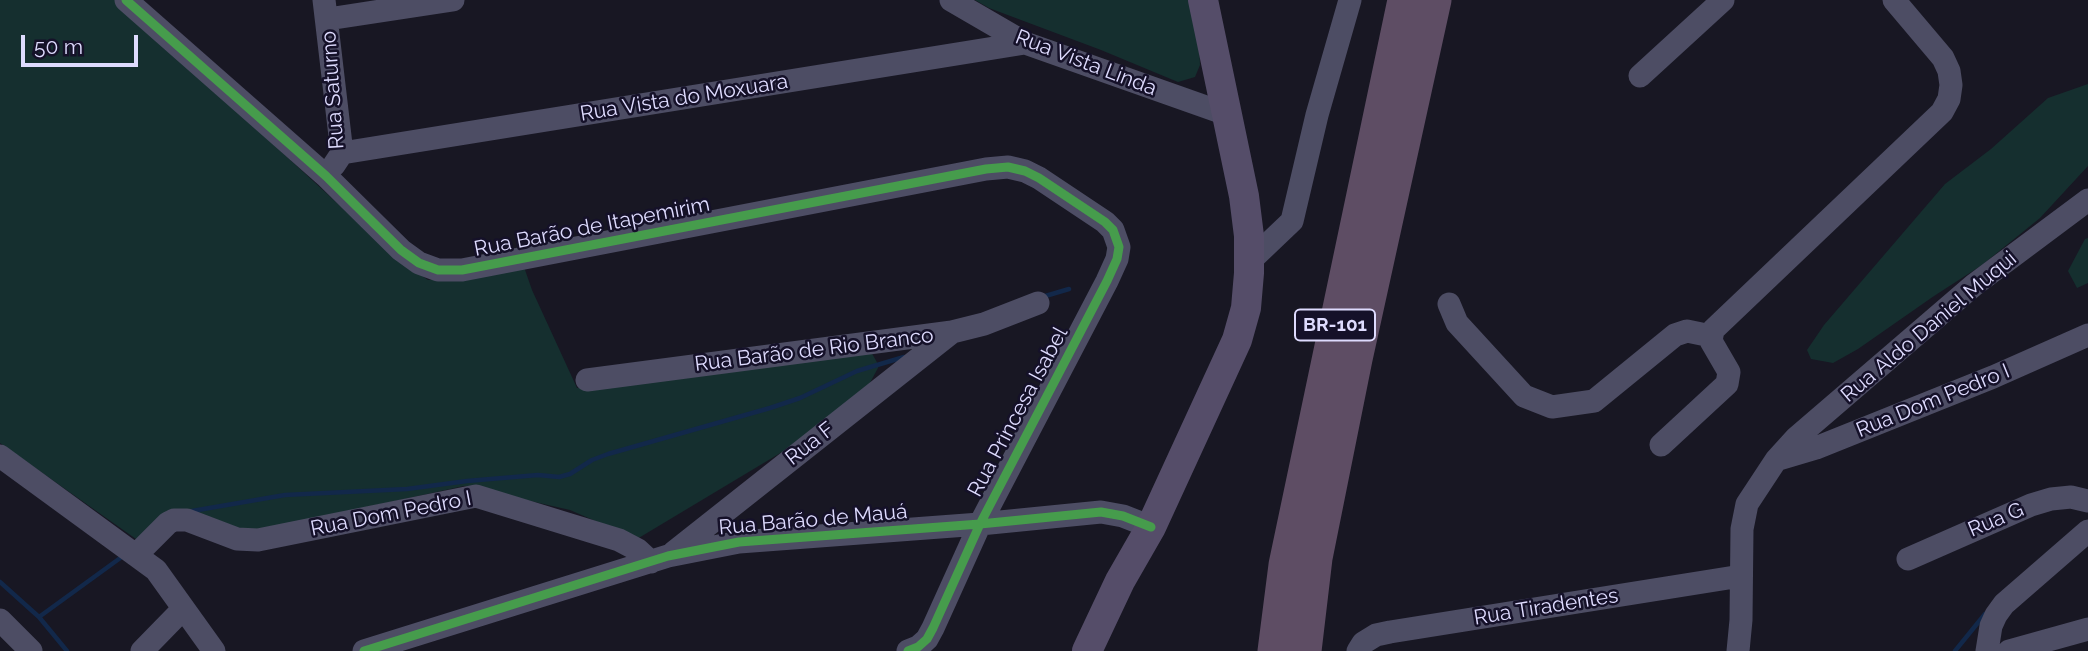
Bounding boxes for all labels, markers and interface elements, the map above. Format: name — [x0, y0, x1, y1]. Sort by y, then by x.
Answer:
scale bar — [24, 21, 142, 65]
street label: Rua Vista Linda — [1012, 25, 1160, 101]
street label: Rua Saturno — [316, 30, 350, 150]
text: 50 m — [34, 34, 83, 59]
street label: Rua Vista do Moxuara — [578, 69, 790, 127]
street label: Rua Barão de Itapemirim — [472, 192, 712, 262]
street label: Rua Aldo Daniel Muqui — [1836, 246, 2022, 408]
road number: BR-101 — [1295, 310, 1375, 340]
street label: Rua Barão de Rio Branco — [693, 323, 935, 377]
street label: Rua Princesa Isabel — [963, 323, 1073, 501]
street label: Rua Dom Pedro I — [1853, 359, 2013, 443]
street label: Rua F — [780, 417, 840, 471]
street label: Rua Dom Pedro I — [308, 486, 474, 542]
street label: Rua G — [1964, 497, 2028, 543]
street label: Rua Barão de Mauá — [718, 499, 908, 541]
street label: Rua Tiradentes — [1472, 583, 1620, 631]

